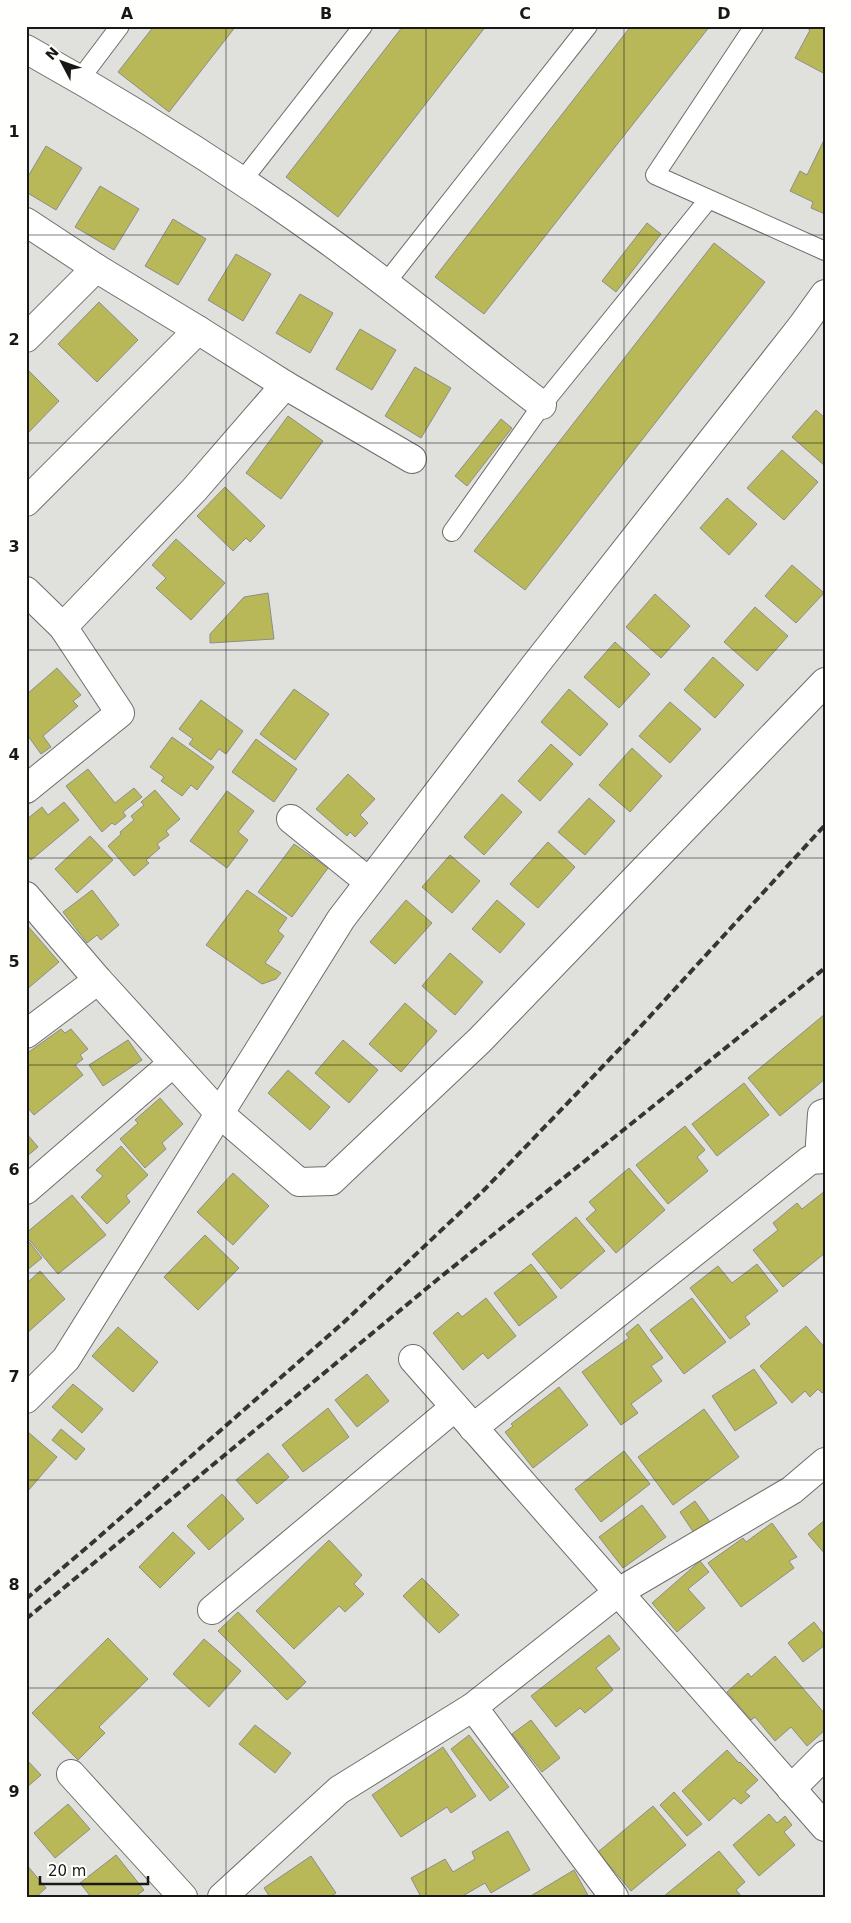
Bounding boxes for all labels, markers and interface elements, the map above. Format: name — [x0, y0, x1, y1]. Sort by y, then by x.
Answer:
text: A — [121, 4, 134, 23]
text: B — [320, 4, 332, 23]
text: C — [519, 4, 531, 23]
text: D — [717, 4, 731, 23]
north arrow — [38, 38, 88, 88]
text: N — [42, 44, 62, 63]
text: 1 — [8, 122, 20, 141]
text: 2 — [8, 330, 20, 349]
text: 3 — [8, 537, 20, 556]
text: 4 — [8, 745, 20, 764]
text: 5 — [8, 952, 20, 971]
text: 6 — [8, 1160, 20, 1179]
text: 7 — [8, 1367, 20, 1386]
text: 8 — [8, 1575, 20, 1594]
text: 9 — [8, 1782, 20, 1801]
scale bar — [40, 1853, 148, 1885]
text: 20 m — [48, 1862, 86, 1880]

